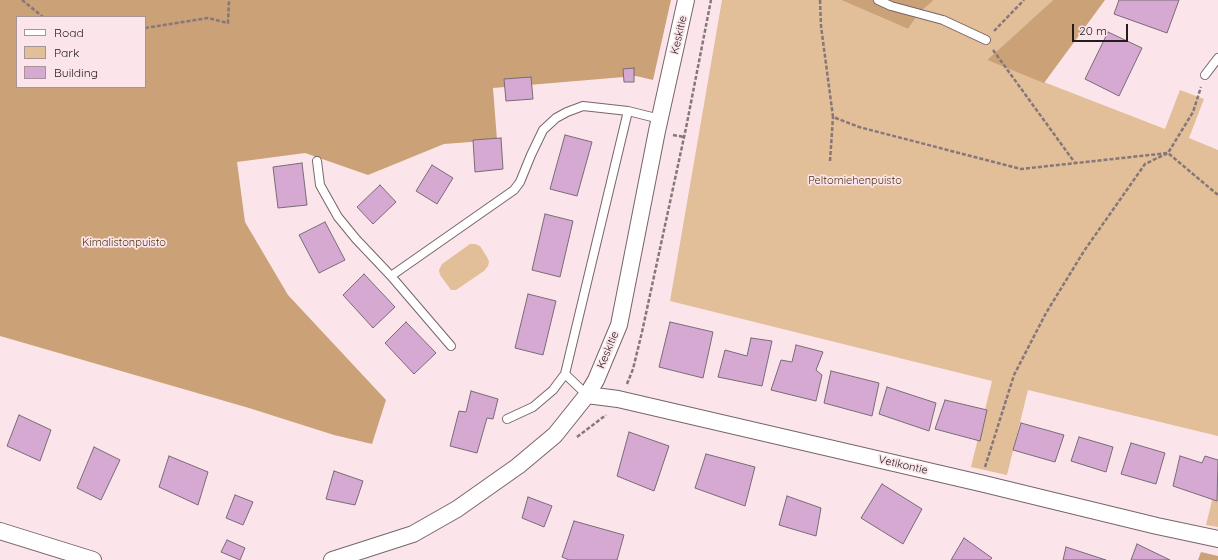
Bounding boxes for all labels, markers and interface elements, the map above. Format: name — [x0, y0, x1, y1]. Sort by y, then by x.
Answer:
street label: Keskitie — [668, 14, 690, 56]
legend — [16, 16, 146, 88]
scale bar — [1074, 16, 1130, 42]
text: 20 m — [1079, 23, 1107, 38]
text: Road — [54, 25, 84, 40]
text: Park — [54, 45, 79, 60]
text: Building — [54, 65, 98, 80]
park label: Peltomiehenpuisto — [808, 174, 902, 188]
park label: Kimalistonpuisto — [82, 236, 166, 250]
street label: Keskitie — [594, 329, 622, 371]
street label: Vetikontie — [877, 453, 929, 477]

